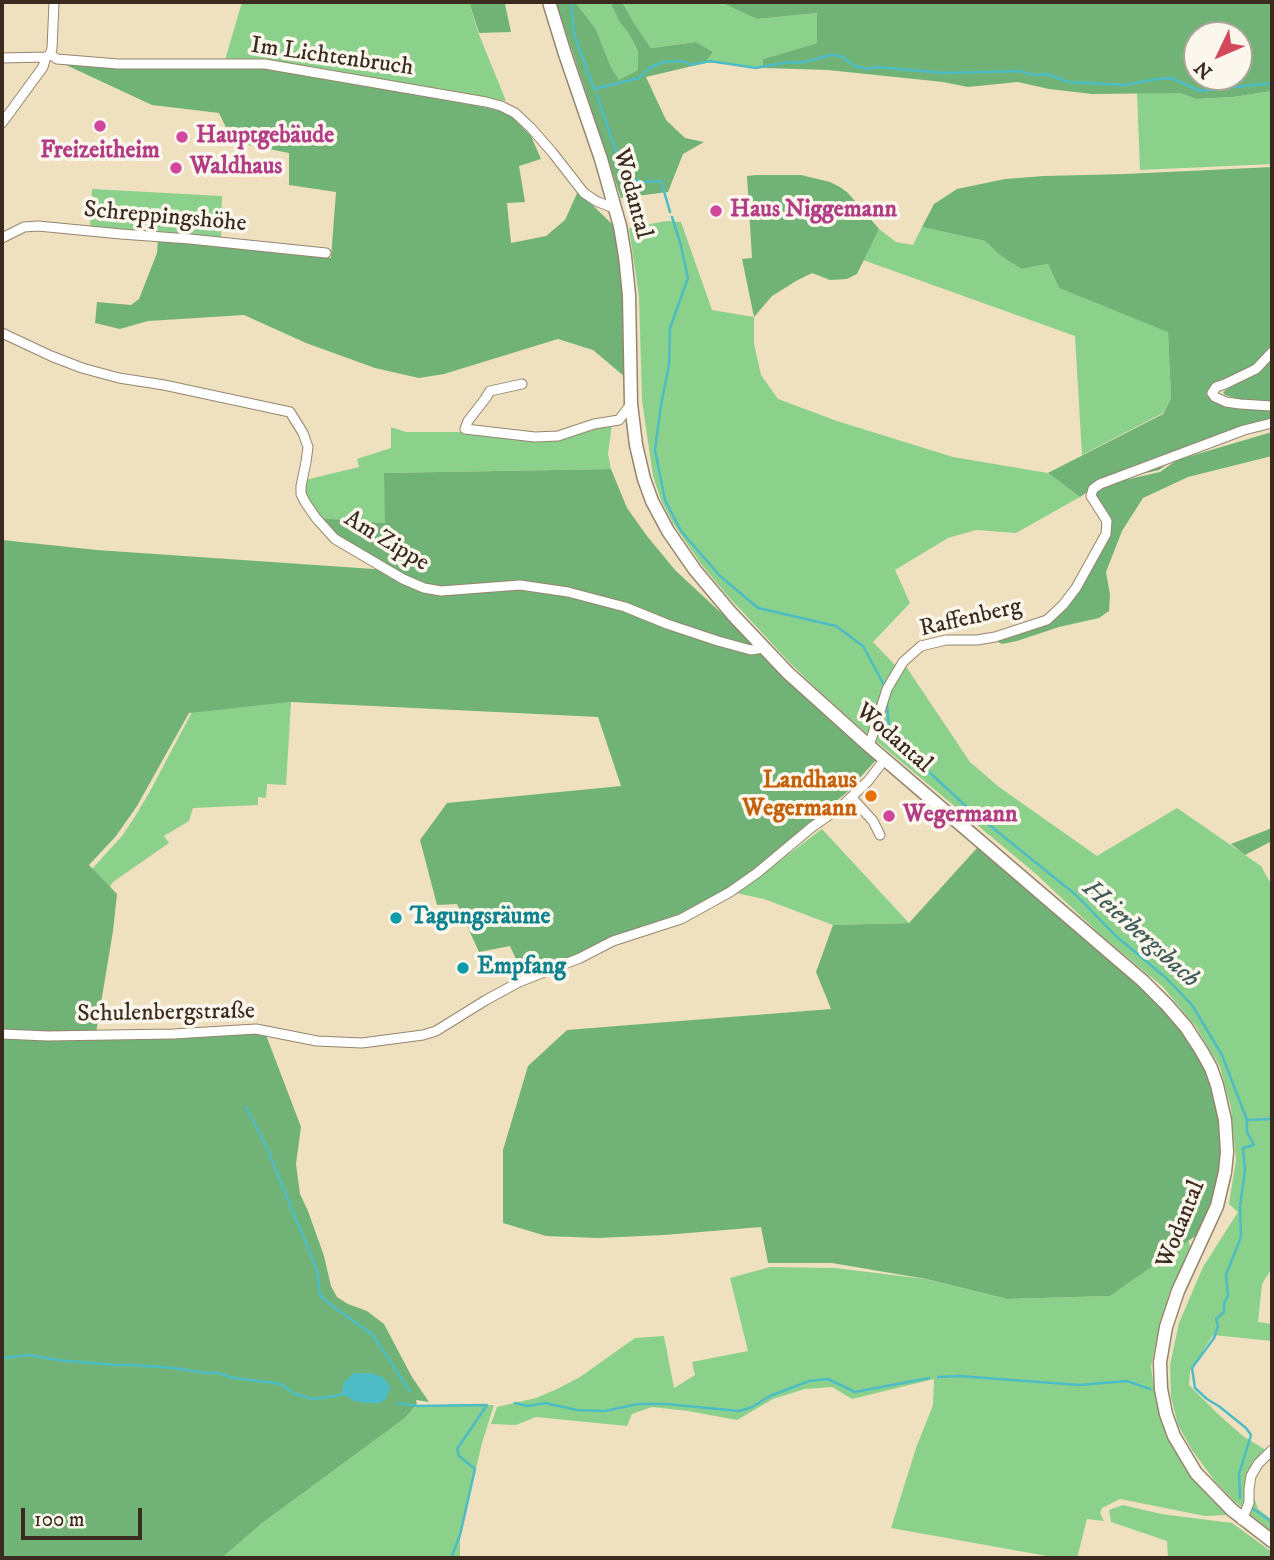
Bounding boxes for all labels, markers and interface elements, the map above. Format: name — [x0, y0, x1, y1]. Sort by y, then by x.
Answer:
north arrow — [1183, 21, 1253, 91]
street label: Im Lichtenbruch — [249, 32, 415, 84]
text: N — [1190, 56, 1218, 83]
marker: Freizeitheim — [92, 118, 108, 134]
place label: Hauptgebäude — [196, 123, 334, 151]
marker: Hauptgebäude — [174, 129, 190, 145]
place label: Freizeitheim — [40, 138, 160, 166]
street label: Wodantal — [605, 146, 657, 242]
place label: Waldhaus — [190, 154, 282, 182]
marker: Waldhaus — [168, 160, 184, 176]
street label: Schreppingshöhe — [82, 197, 248, 239]
place label: Haus Niggemann — [730, 197, 897, 225]
marker: Haus Niggemann — [708, 203, 724, 219]
street label: Am Zippe — [338, 505, 434, 579]
street label: Raffenberg — [917, 593, 1025, 645]
street label: Wodantal — [849, 698, 937, 780]
place label: Landhaus Wegermann — [742, 768, 857, 824]
marker: Landhaus Wegermann — [863, 788, 879, 804]
place label: Wegermann — [903, 802, 1018, 830]
marker: Wegermann — [881, 808, 897, 824]
water label: Heierbergsbach — [1075, 874, 1205, 996]
place label: Tagungsräume — [410, 904, 550, 932]
marker: Tagungsräume — [388, 910, 404, 926]
place label: Empfang — [477, 954, 566, 982]
marker: Empfang — [455, 960, 471, 976]
street label: Schulenbergstraße — [77, 998, 255, 1030]
street label: Wodantal — [1151, 1177, 1213, 1273]
scale bar — [24, 1494, 145, 1538]
text: 100 m — [34, 1507, 85, 1533]

